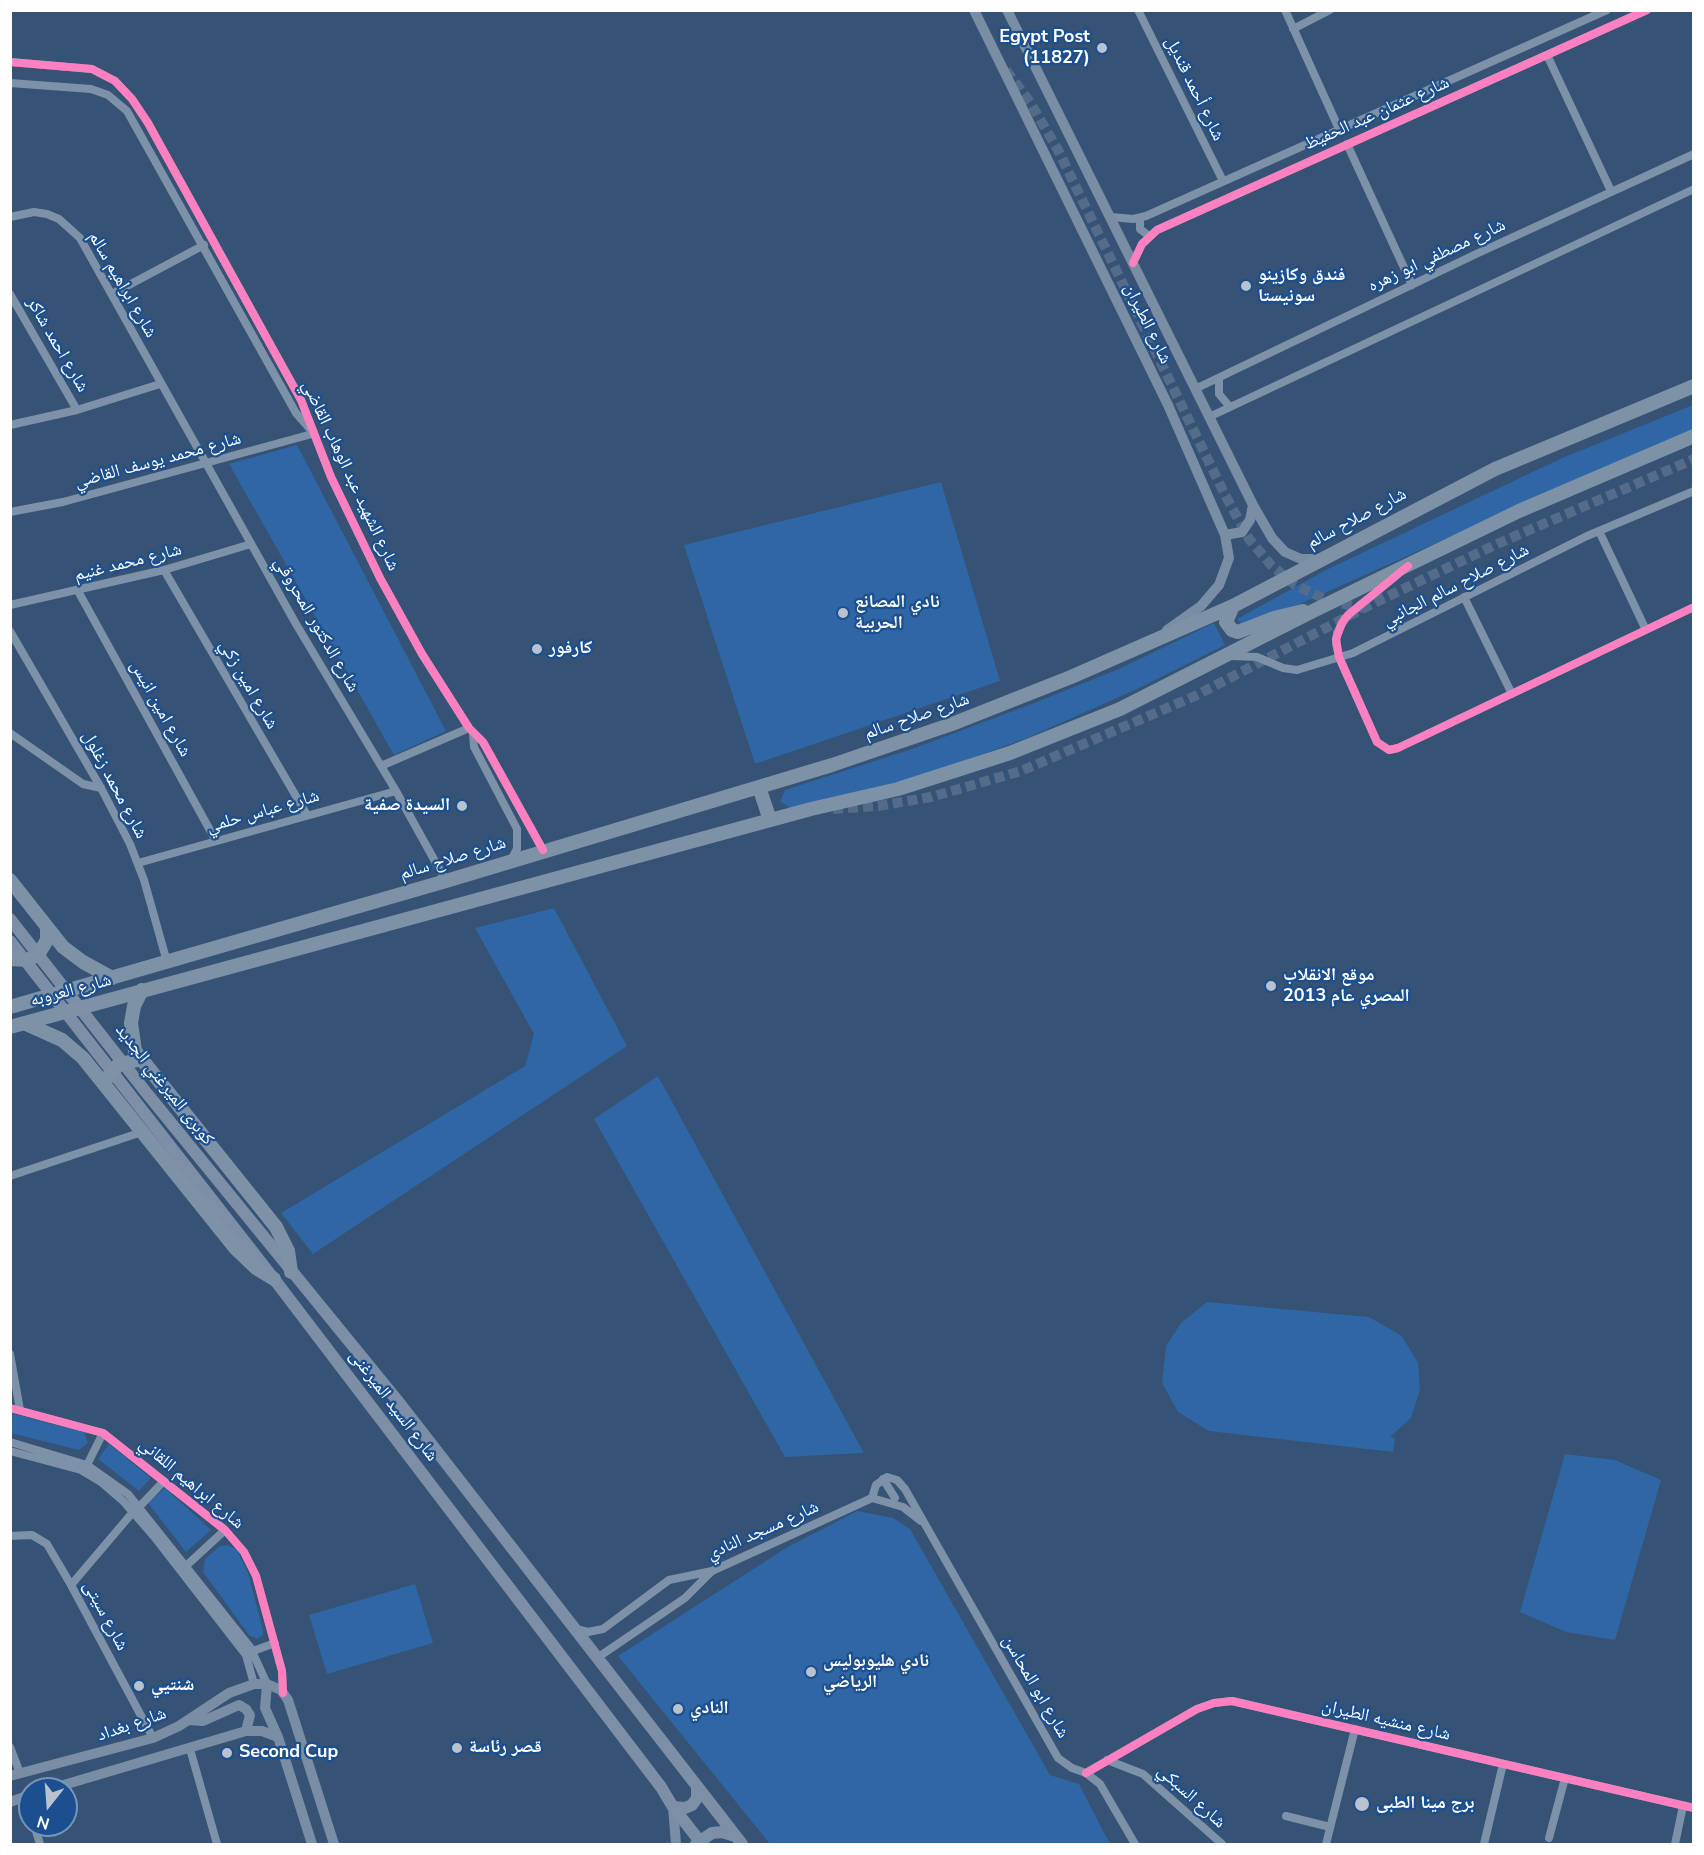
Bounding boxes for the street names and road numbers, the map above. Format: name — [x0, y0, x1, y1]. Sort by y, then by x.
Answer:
street label: شارع أحمد قنديل — [1159, 33, 1229, 145]
street label: شارع عثمان عبد الحفيظ — [1301, 72, 1453, 156]
street label: شارع مصطفي ابو زهره — [1365, 215, 1509, 297]
street label: شارع ابراهيم سالم — [83, 228, 161, 342]
street label: شارع الطيران — [1118, 280, 1176, 368]
street label: شارع احمد شاكر — [21, 294, 93, 396]
street label: شارع الشهيد عبد الوهاب القاضي — [296, 377, 404, 575]
street label: شارع محمد يوسف القاضي — [72, 428, 244, 494]
street label: شارع صلاح سالم — [1303, 484, 1411, 554]
street label: شارع محمد غنيم — [72, 539, 184, 587]
street label: شارع صلاح سالم الجانبي — [1379, 540, 1533, 632]
street label: شارع الدكتور المحروقي — [269, 554, 363, 696]
street label: شارع امين زكي — [214, 636, 282, 734]
street label: شارع امين انيس — [125, 657, 195, 761]
street label: شارع صلاح سالم — [862, 689, 972, 745]
street label: شارع محمد زغلول — [76, 727, 152, 843]
street label: شارع عباس حلمي — [204, 786, 322, 838]
street label: شارع صلاح سالم — [397, 833, 509, 885]
street label: شارع العروبه — [28, 970, 114, 1012]
street label: كوبرى الميرغني الجديد — [110, 1020, 218, 1150]
street label: شارع السيد الميرغنى — [344, 1346, 442, 1466]
street label: شارع ابراهيم اللقاني — [134, 1434, 248, 1534]
street label: شارع مسجد النادي — [704, 1497, 822, 1565]
street label: شارع سيتى — [78, 1577, 132, 1655]
street label: شارع ابو المحاسن — [997, 1632, 1073, 1742]
street label: شارع منشيه الطيران — [1320, 1696, 1452, 1746]
street label: شارع بغداد — [95, 1703, 169, 1747]
street label: شارع السبكي — [1152, 1761, 1230, 1833]

